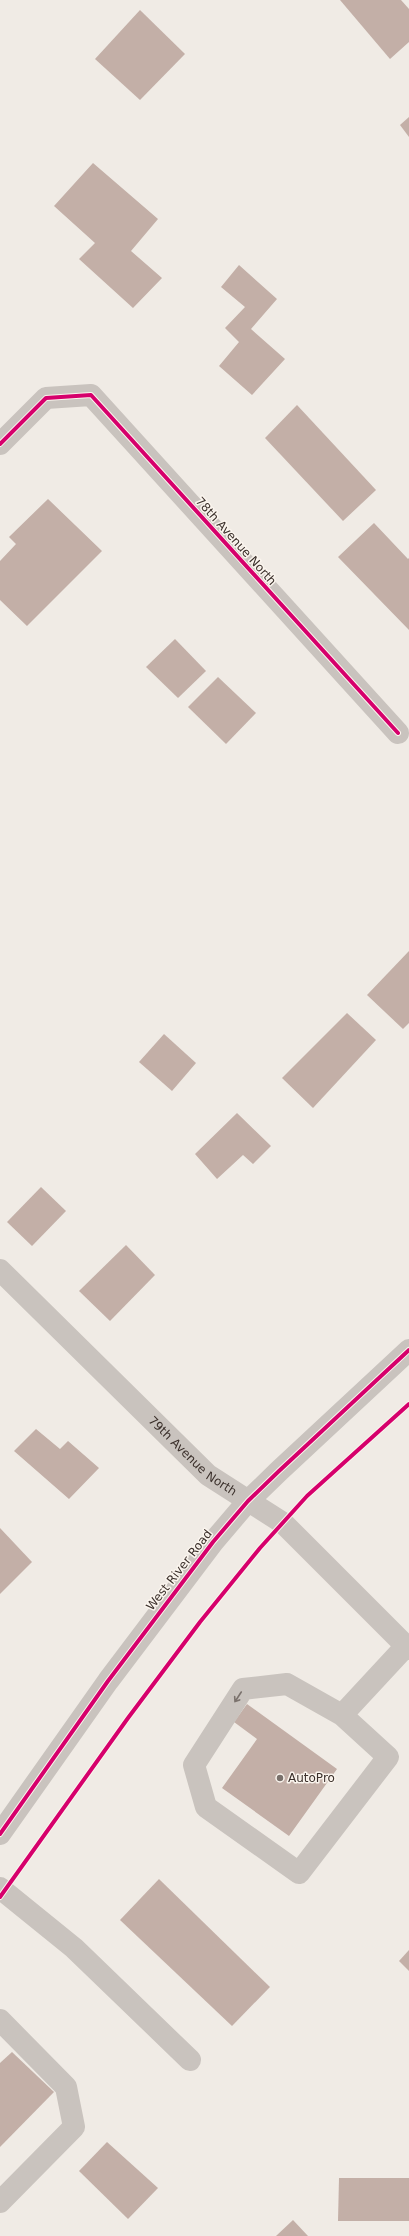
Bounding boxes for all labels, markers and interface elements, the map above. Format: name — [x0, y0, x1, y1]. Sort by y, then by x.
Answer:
street label: 78th Avenue North — [193, 494, 279, 588]
street label: 79th Avenue North — [146, 1413, 239, 1499]
street label: West River Road — [143, 1527, 215, 1613]
one-way arrow — [234, 1691, 242, 1702]
place label: AutoPro — [288, 1771, 335, 1785]
marker: AutoPro — [275, 1773, 285, 1783]

